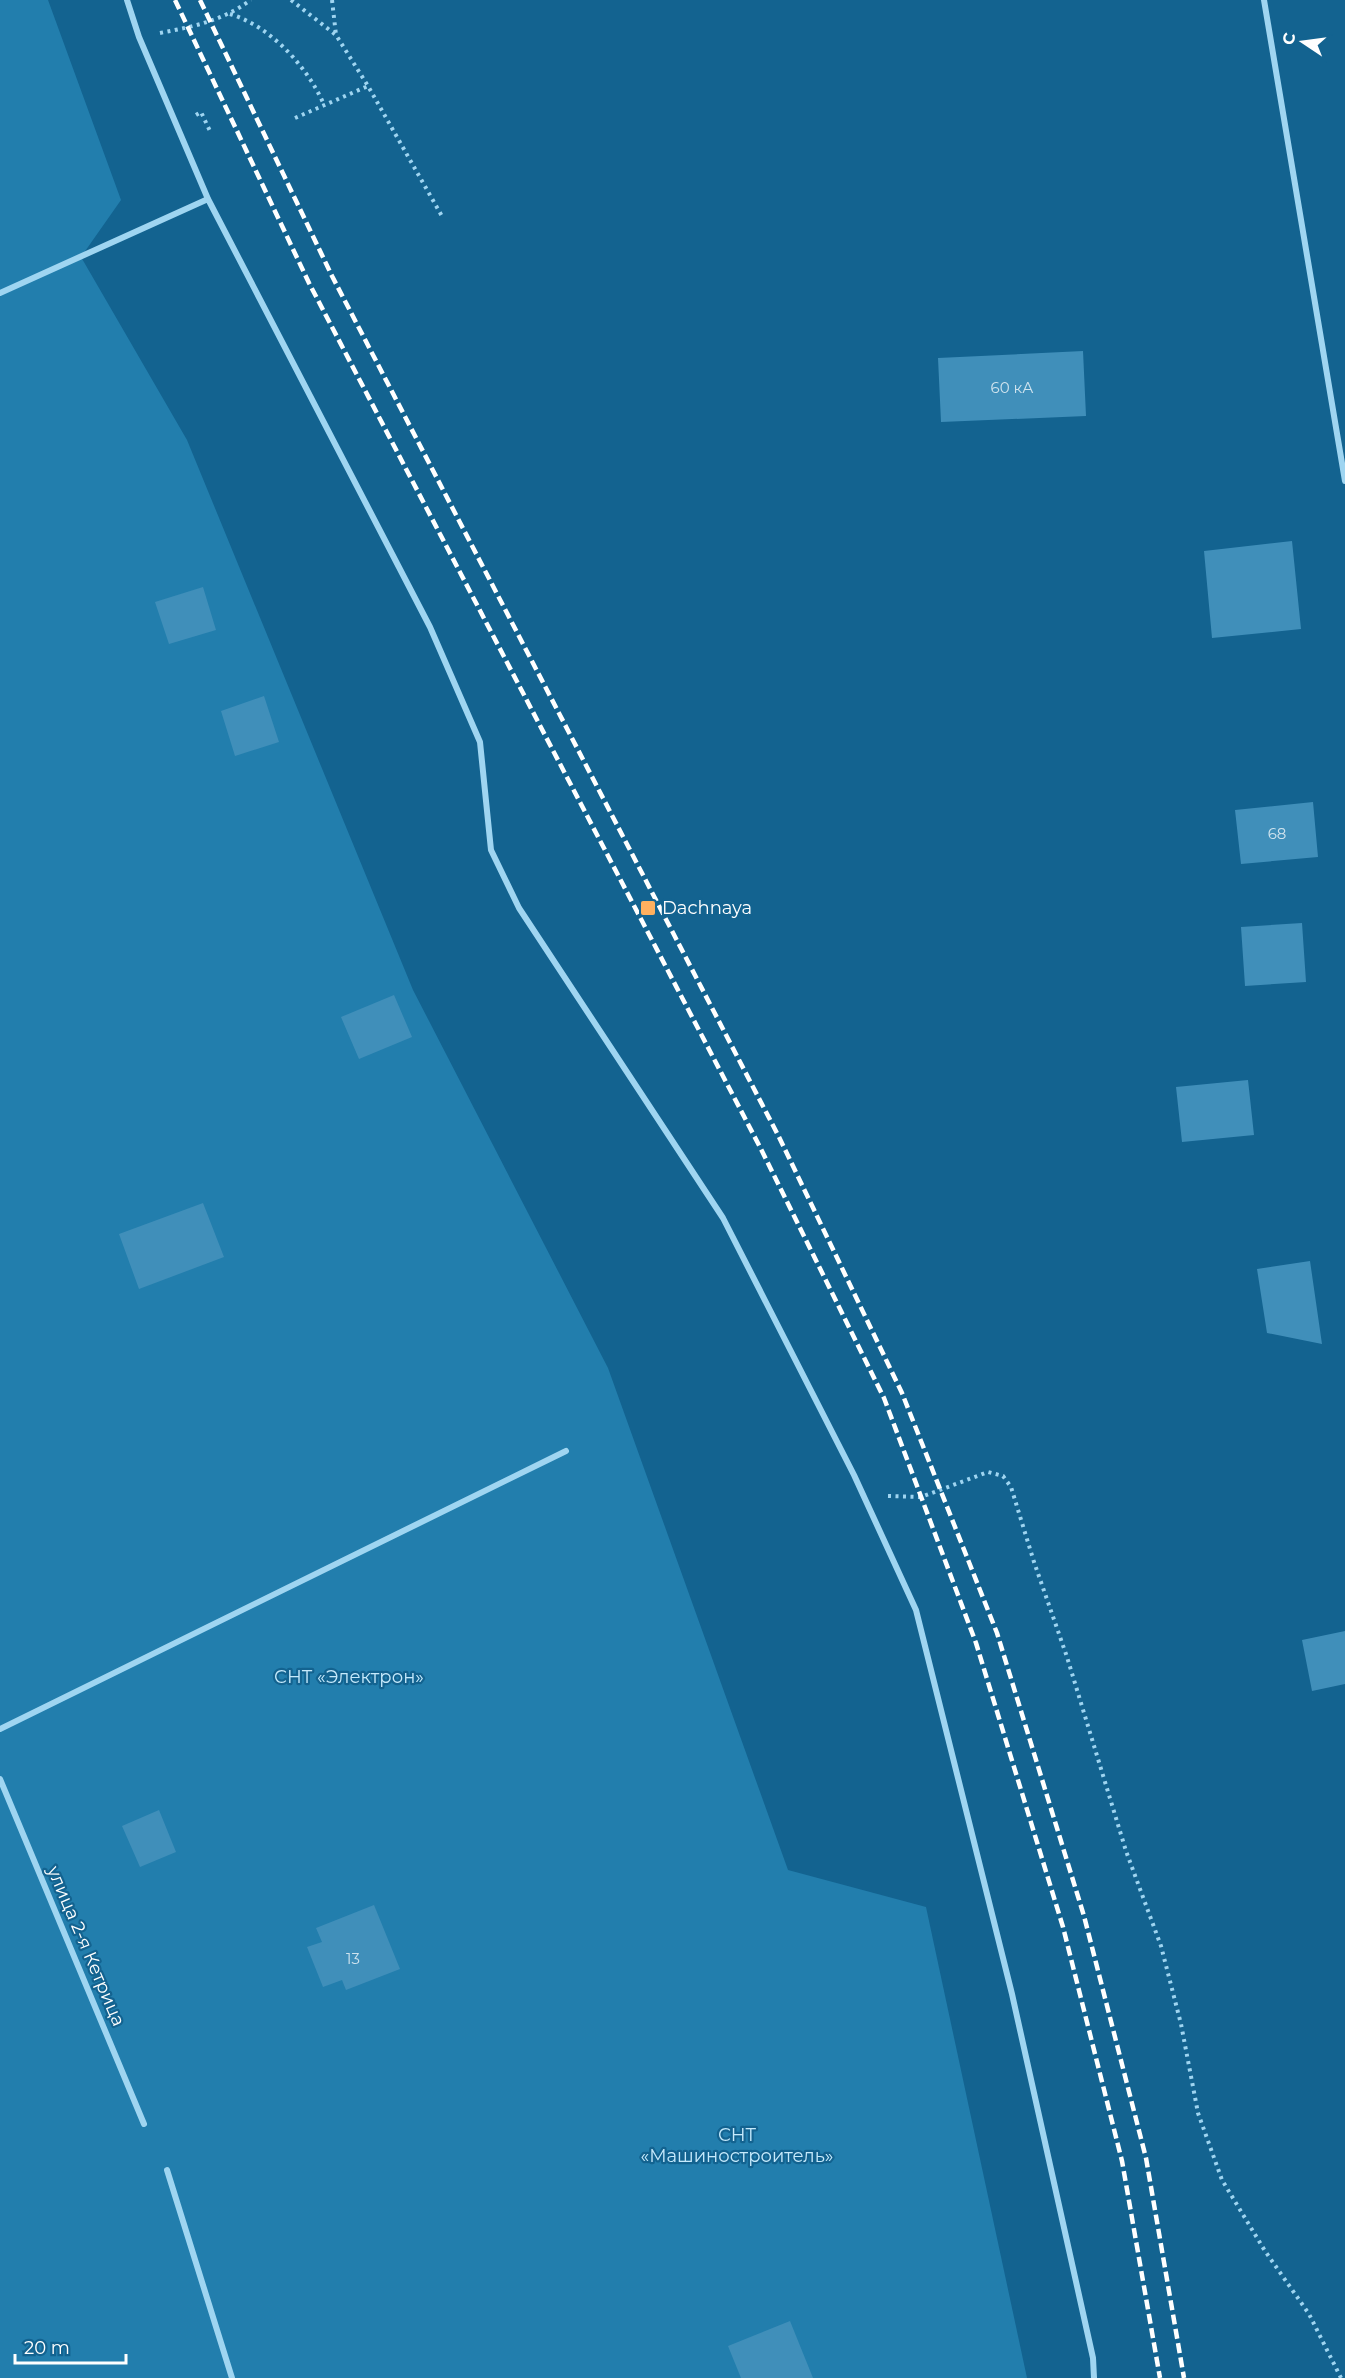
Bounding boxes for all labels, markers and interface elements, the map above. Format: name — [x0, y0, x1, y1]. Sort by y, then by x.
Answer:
north arrow — [1273, 12, 1333, 72]
text: С — [1278, 31, 1300, 47]
house number: 60 кА — [991, 378, 1033, 397]
house number: 68 — [1268, 824, 1286, 843]
place label: Dachnaya — [662, 897, 752, 919]
marker: Dachnaya — [639, 899, 657, 917]
park label: СНТ «Электрон» — [274, 1666, 424, 1688]
street label: улица 2-я Кетрица — [42, 1862, 130, 2029]
house number: 13 — [346, 1949, 360, 1968]
park label: СНТ «Машиностроитель» — [641, 2124, 833, 2167]
scale bar — [15, 2327, 126, 2365]
text: 20 m — [24, 2337, 70, 2359]

